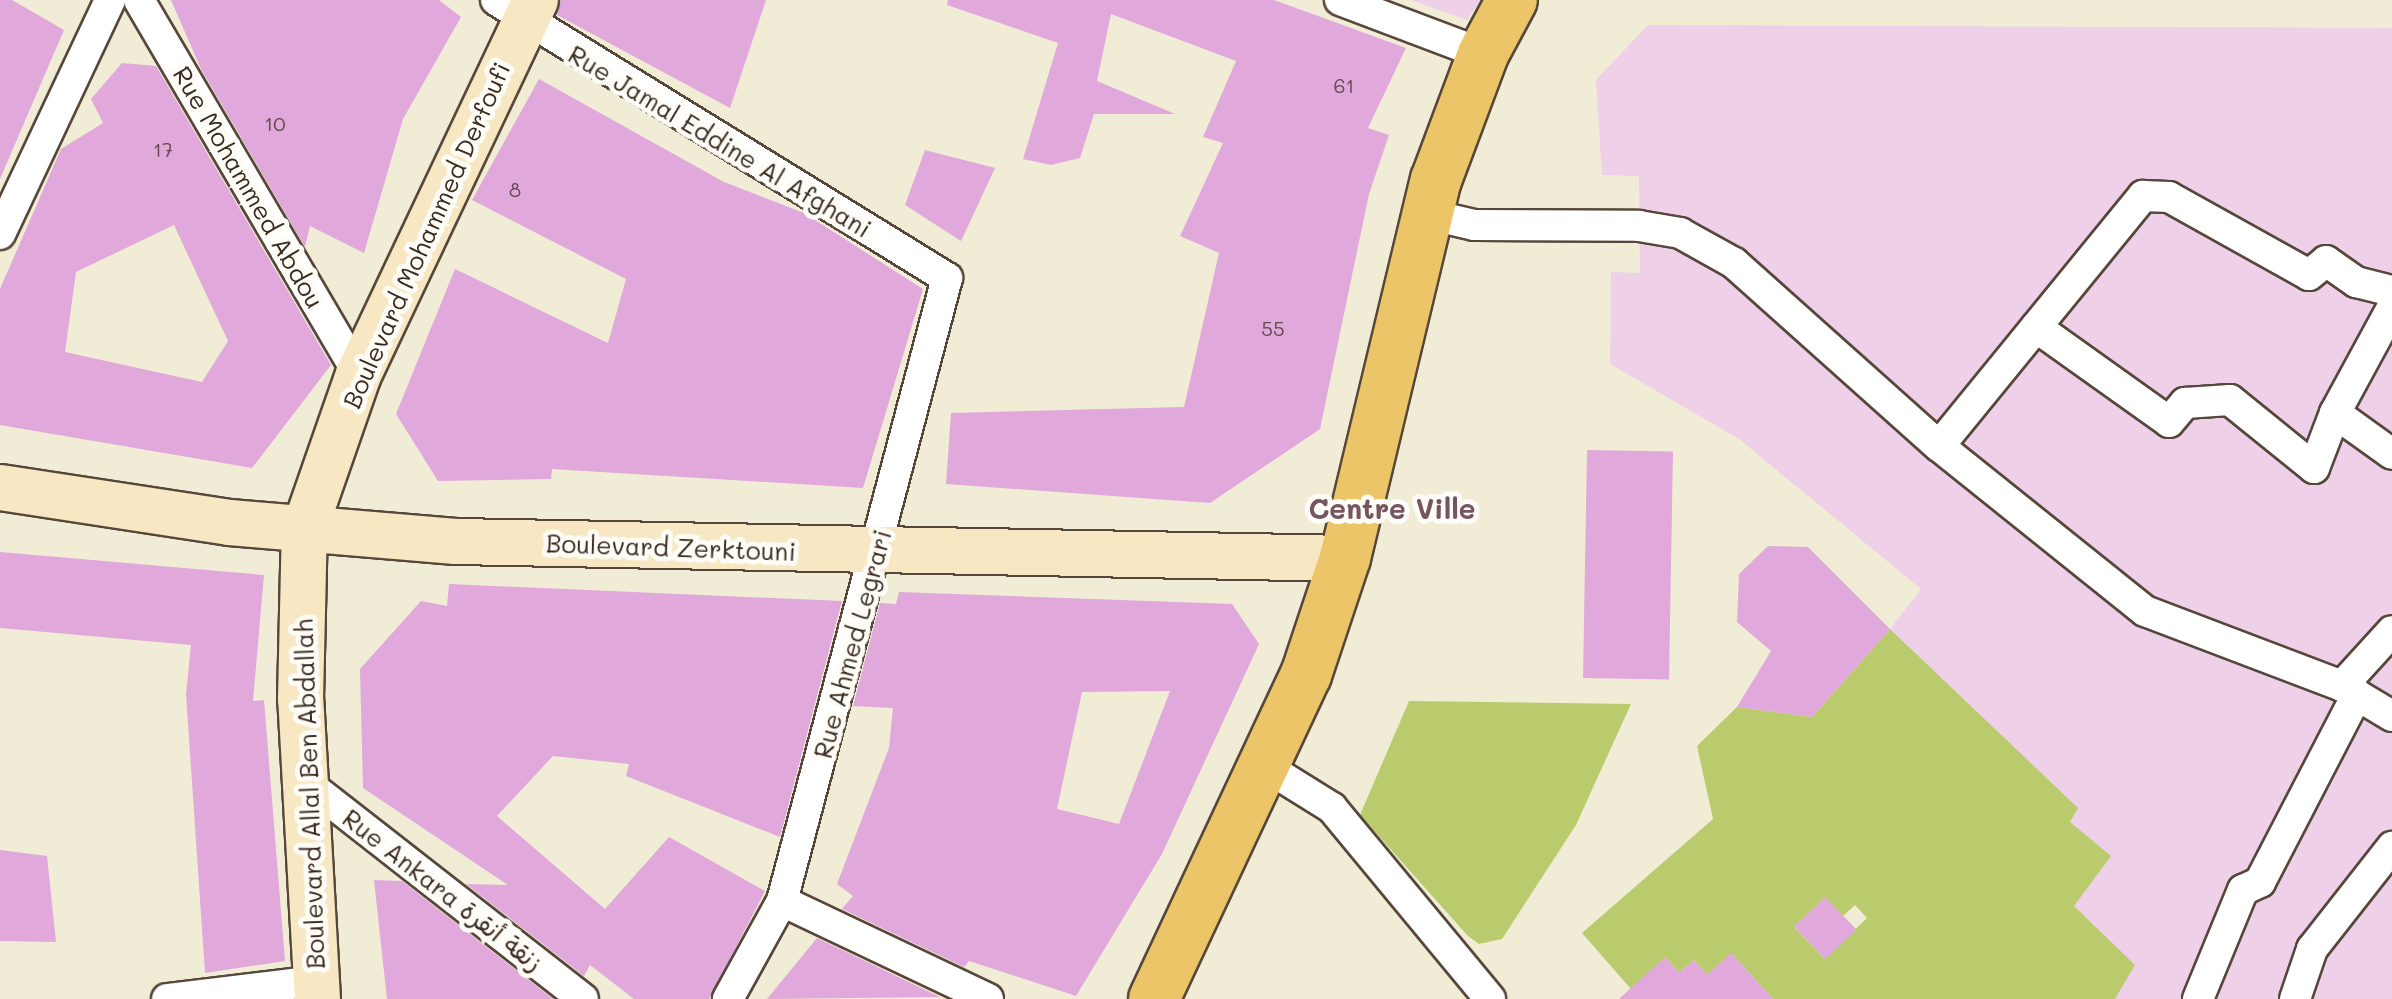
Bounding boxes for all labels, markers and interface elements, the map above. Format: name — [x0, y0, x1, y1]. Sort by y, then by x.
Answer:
street label: Rue Jamal Eddine Al Afghani — [563, 39, 877, 243]
street label: Boulevard Mohammed Derfoufi — [336, 57, 516, 413]
street label: Rue Mohammed Abdou — [167, 61, 331, 313]
house number: 61 — [1333, 73, 1355, 97]
house number: 10 — [264, 111, 286, 135]
house number: 17 — [153, 137, 173, 161]
house number: 8 — [509, 177, 521, 201]
house number: 55 — [1261, 316, 1285, 340]
district label: Centre Ville — [1308, 491, 1476, 525]
street label: Rue Ahmed Legrari — [807, 526, 897, 762]
street label: Boulevard Zerktouni — [546, 528, 796, 566]
street label: Boulevard Allal Ben Abdallah — [288, 618, 330, 970]
street label: Rue Ankara زنقة أنقرة — [337, 803, 549, 977]

